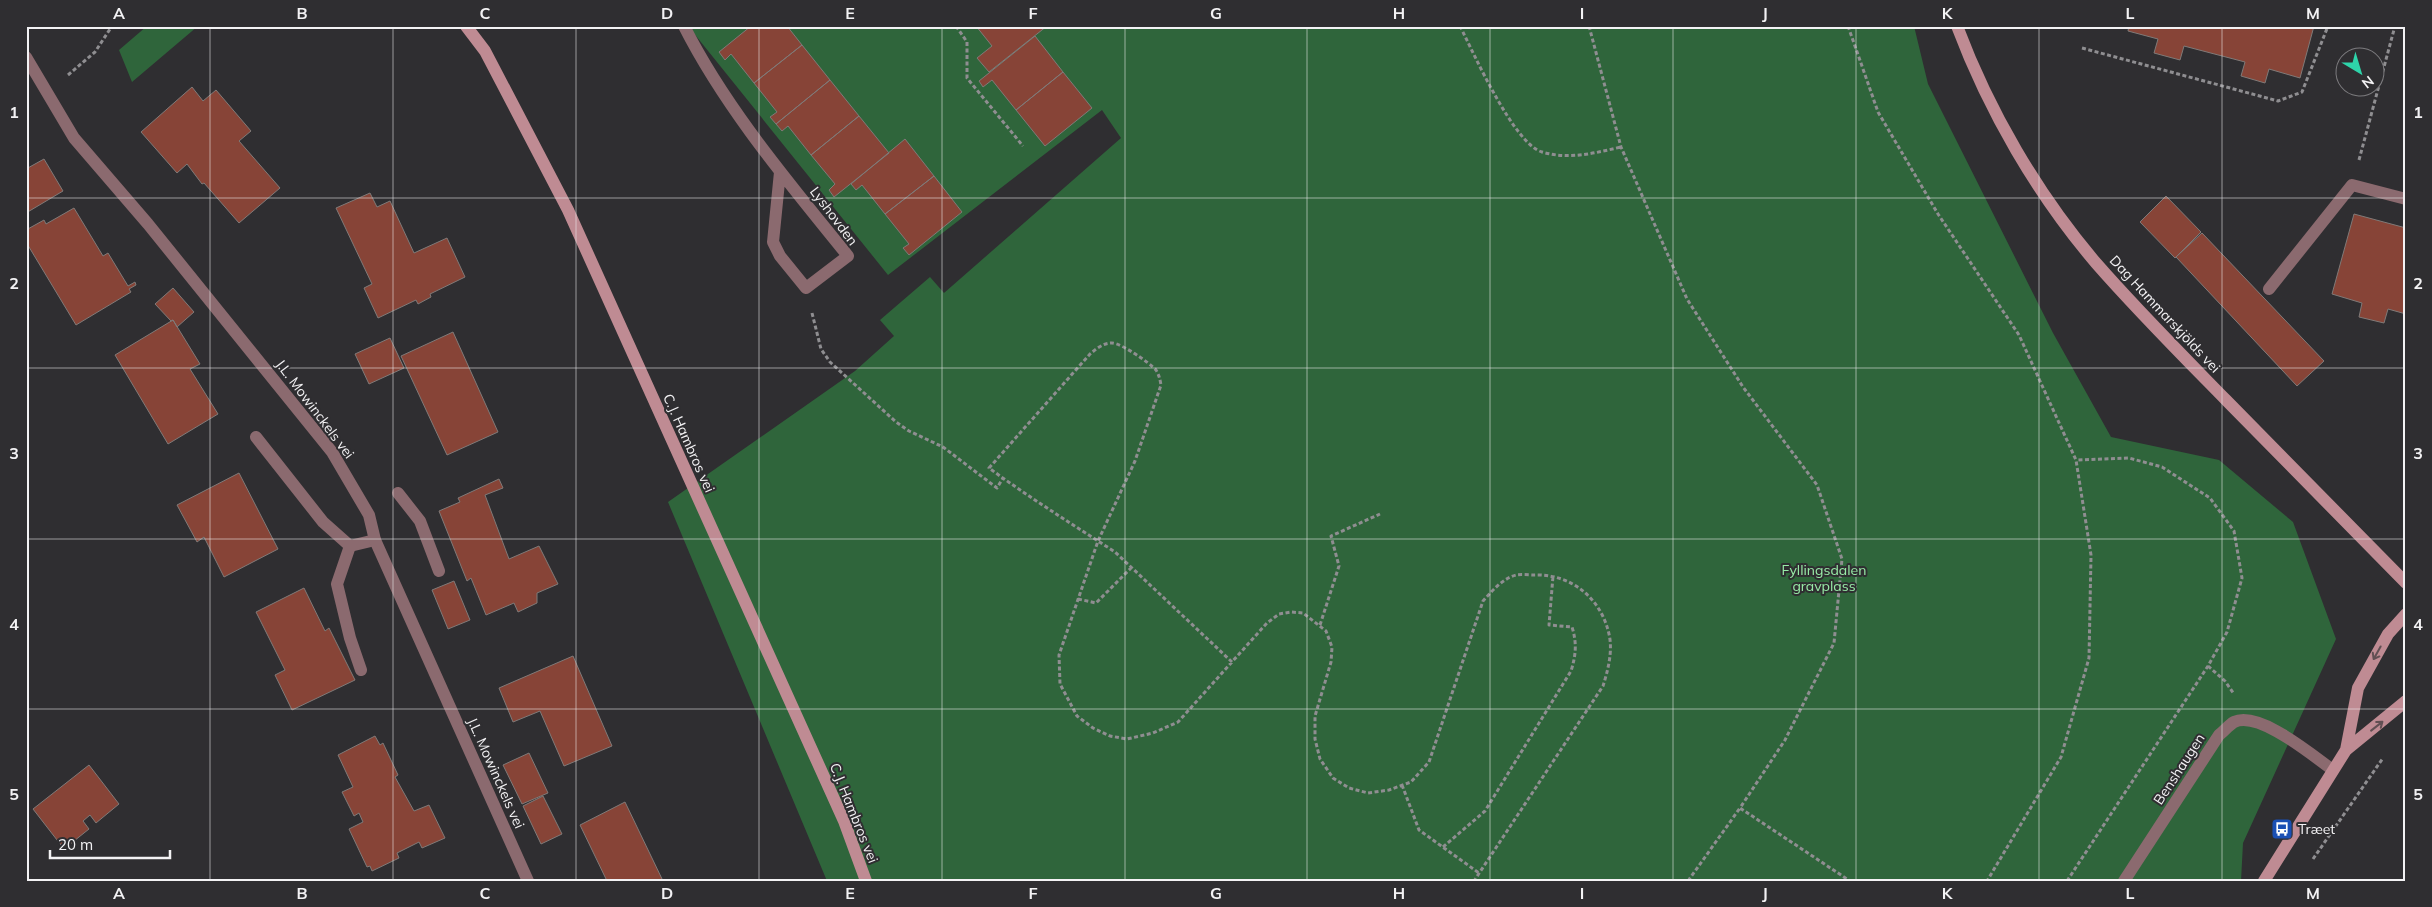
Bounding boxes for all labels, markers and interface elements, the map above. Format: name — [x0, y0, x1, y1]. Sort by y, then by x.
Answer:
text: A — [113, 3, 125, 23]
text: B — [296, 3, 308, 23]
text: C — [480, 3, 491, 23]
text: D — [661, 3, 673, 23]
text: E — [845, 3, 855, 23]
text: F — [1028, 3, 1038, 23]
text: G — [1210, 3, 1222, 23]
text: H — [1393, 3, 1405, 23]
text: I — [1580, 3, 1584, 23]
text: J — [1762, 3, 1768, 23]
text: K — [1942, 3, 1954, 23]
text: L — [2126, 3, 2135, 23]
text: M — [2306, 3, 2320, 23]
north arrow — [2334, 48, 2384, 98]
text: N — [2358, 72, 2378, 93]
text: 1 — [9, 102, 19, 122]
text: 1 — [2413, 102, 2423, 122]
street label: Lyshovden — [806, 183, 862, 249]
street label: Dag Hammarskjölds vei — [2106, 251, 2224, 377]
text: 2 — [9, 273, 19, 293]
text: 2 — [2413, 273, 2423, 293]
street label: J.L. Mowinckels vei — [272, 356, 358, 462]
street label: C.J. Hambros vei — [659, 391, 719, 495]
text: 3 — [9, 443, 19, 463]
text: 3 — [2413, 443, 2423, 463]
park label: Fyllingsdalen gravplass — [1782, 561, 1866, 595]
text: 4 — [9, 614, 19, 634]
text: 4 — [2413, 614, 2423, 634]
one-way arrow — [2372, 645, 2382, 660]
street label: J.L. Mowinckels vei — [463, 715, 529, 831]
one-way arrow — [2370, 721, 2383, 732]
street label: Benshaugen — [2149, 730, 2209, 808]
street label: C.J. Hambros vei — [826, 760, 882, 866]
text: 5 — [9, 784, 19, 804]
text: 5 — [2413, 784, 2423, 804]
bus stop icon: Træet — [2270, 817, 2294, 841]
place label: Træet — [2298, 820, 2335, 838]
scale bar — [50, 827, 170, 859]
text: 20 m — [58, 835, 93, 854]
text: A — [113, 883, 125, 903]
text: B — [296, 883, 308, 903]
text: C — [480, 883, 491, 903]
text: D — [661, 883, 673, 903]
text: E — [845, 883, 855, 903]
text: F — [1028, 883, 1038, 903]
text: G — [1210, 883, 1222, 903]
text: H — [1393, 883, 1405, 903]
text: I — [1580, 883, 1584, 903]
text: J — [1762, 883, 1768, 903]
text: K — [1942, 883, 1954, 903]
text: L — [2126, 883, 2135, 903]
text: M — [2306, 883, 2320, 903]

